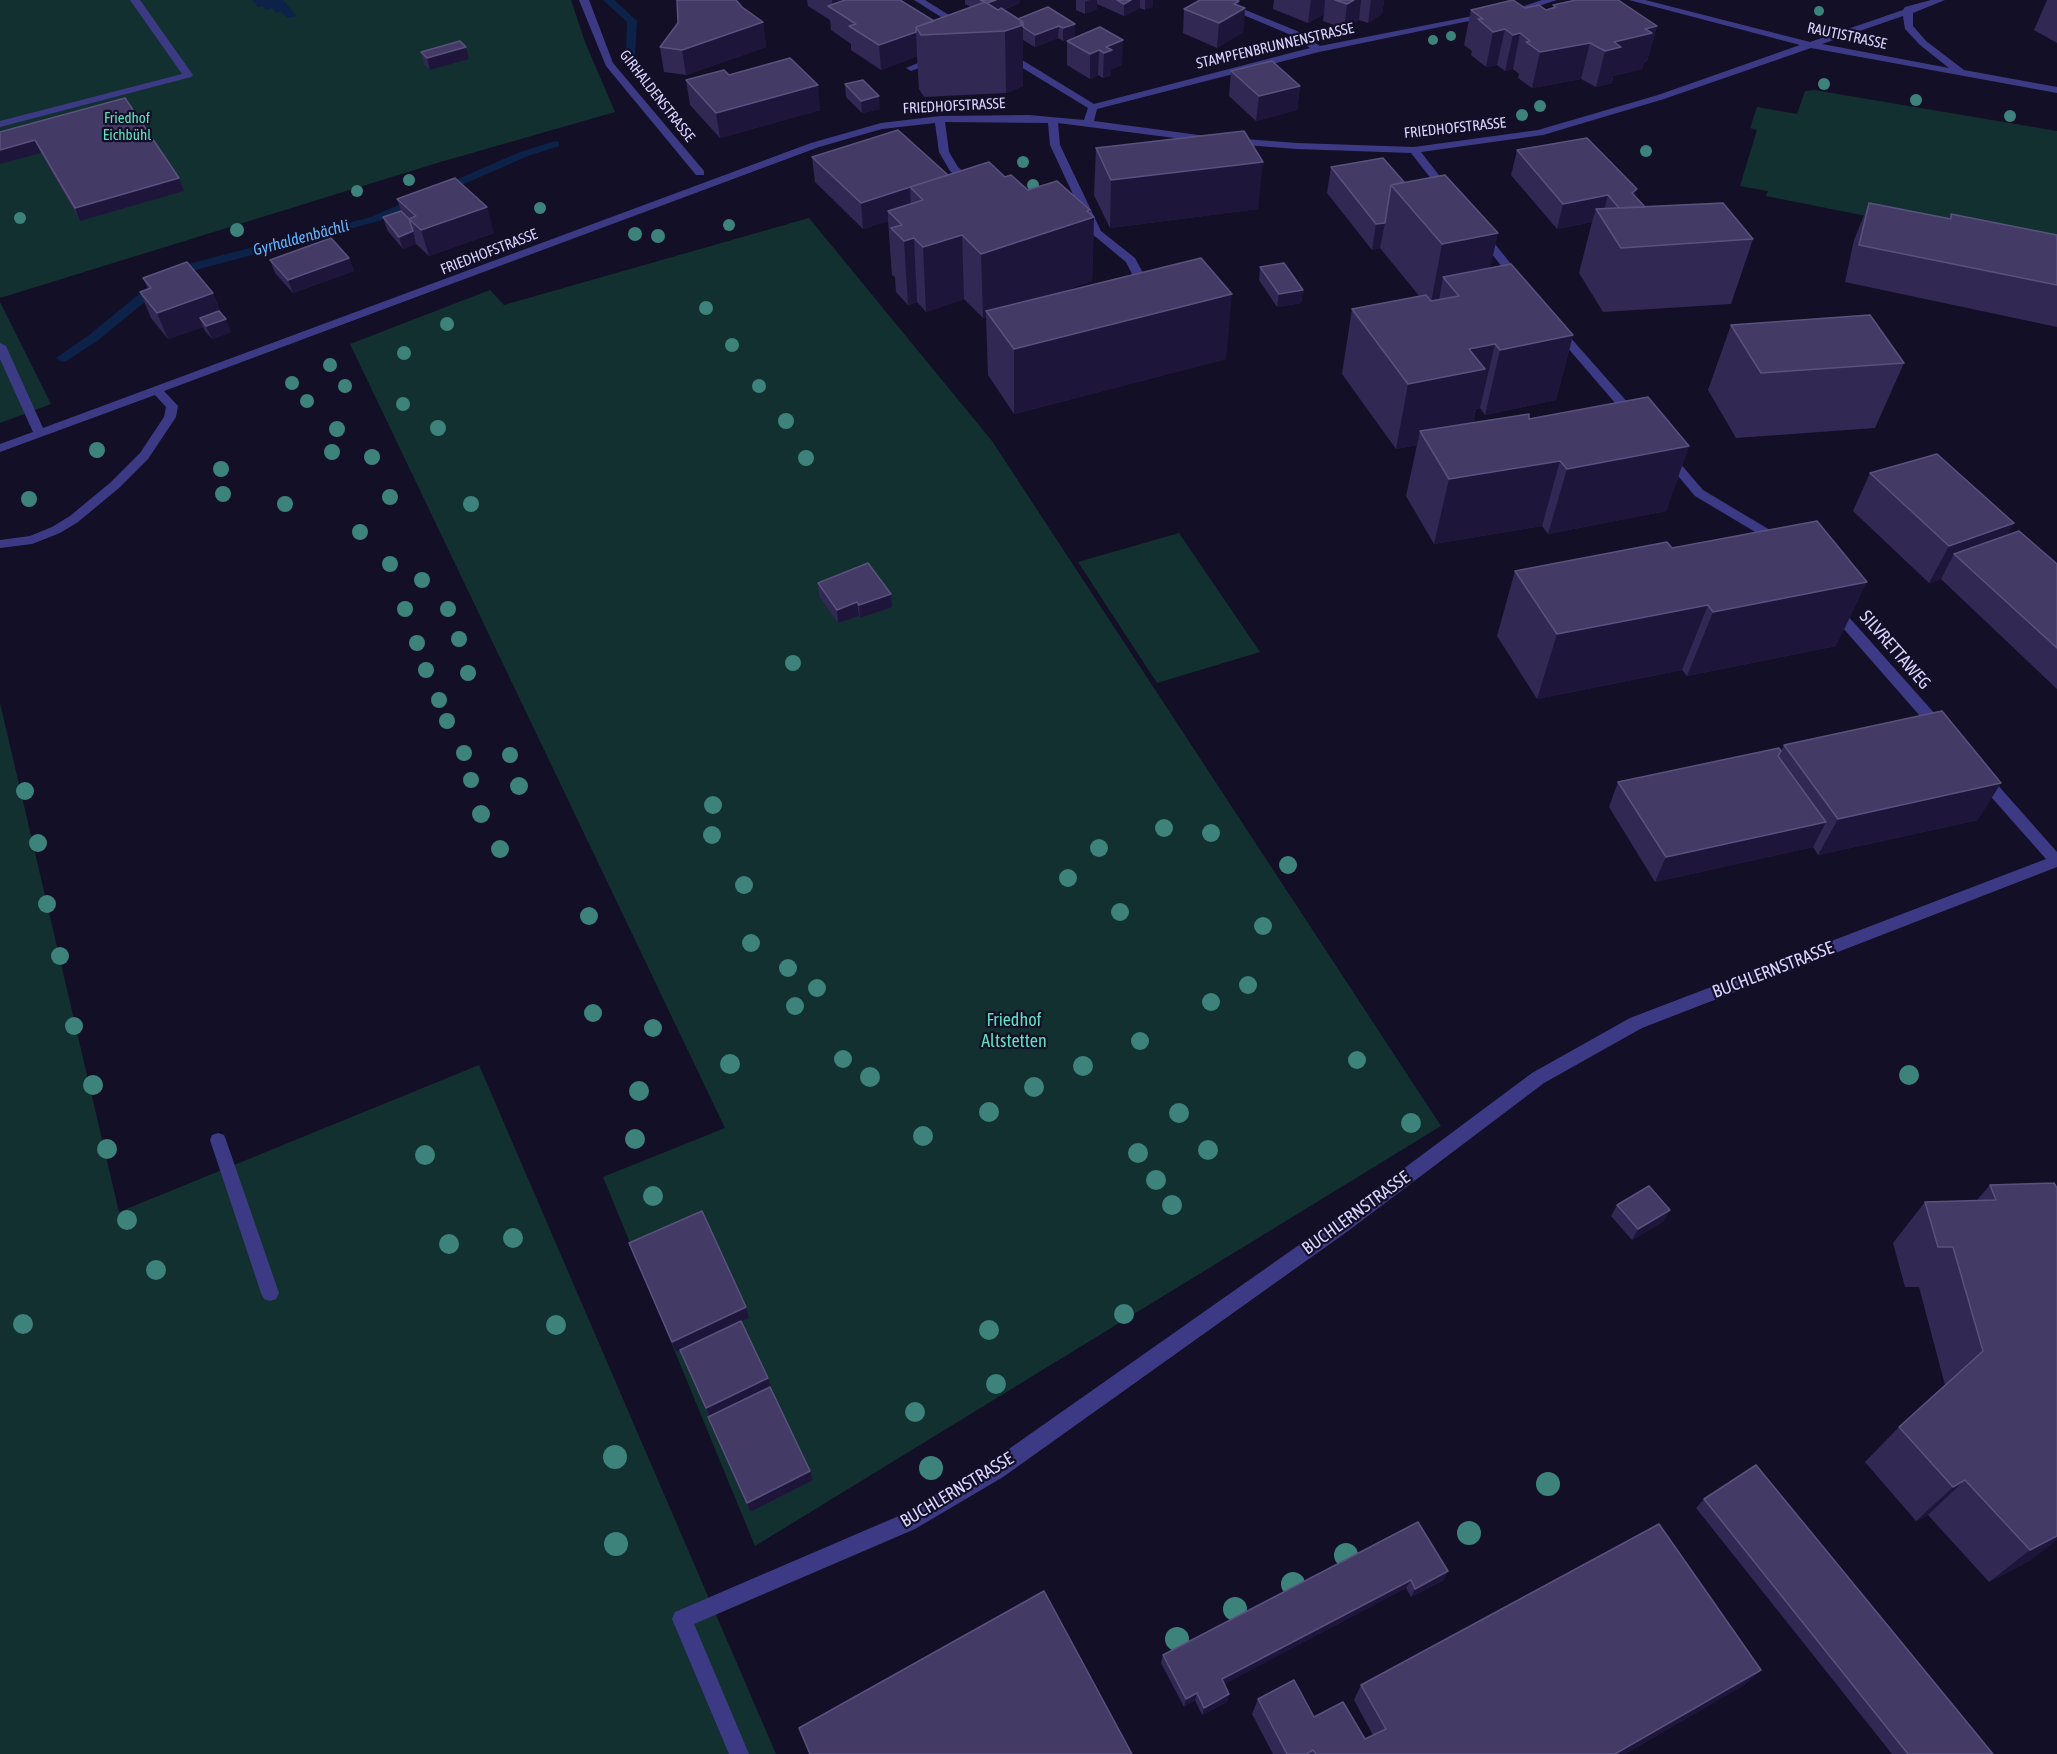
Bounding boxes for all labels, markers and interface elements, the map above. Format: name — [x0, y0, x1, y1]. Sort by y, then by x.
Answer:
street label: STAMPFENBRUNNENSTRASSE — [1194, 19, 1356, 73]
street label: RAUTISTRASSE — [1806, 19, 1888, 53]
street label: GIRHALDENSTRASSE — [616, 47, 698, 145]
street label: FRIEDHOFSTRASSE — [902, 94, 1006, 118]
park label: Friedhof Eichbühl — [103, 109, 151, 144]
street label: FRIEDHOFSTRASSE — [1403, 114, 1507, 142]
water label: Gyrhaldenbächli — [251, 216, 351, 260]
street label: FRIEDHOFSTRASSE — [438, 225, 540, 279]
street label: SILVRETTAWEG — [1855, 606, 1935, 694]
street label: BUCHLERNSTRASSE — [1709, 937, 1837, 1003]
park label: Friedhof Altstetten — [981, 1009, 1047, 1052]
street label: BUCHLERNSTRASSE — [1298, 1167, 1414, 1259]
street label: BUCHLERNSTRASSE — [897, 1448, 1017, 1532]

